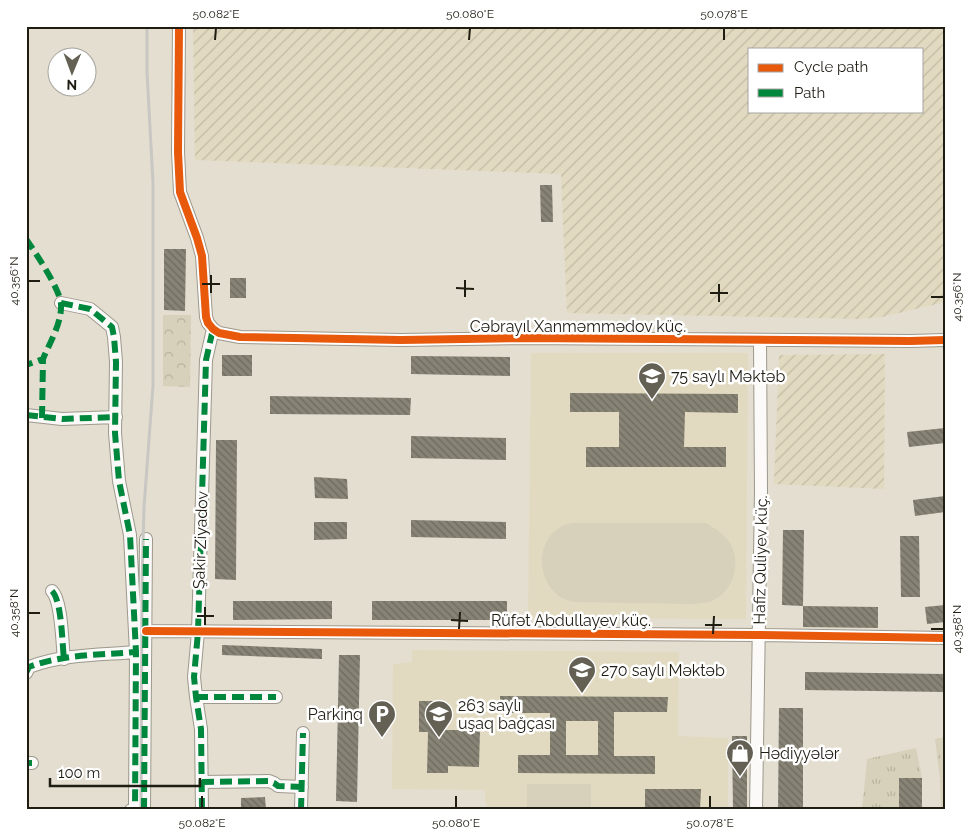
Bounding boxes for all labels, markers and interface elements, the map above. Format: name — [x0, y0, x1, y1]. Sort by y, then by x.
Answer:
text: 50.082°E — [192, 7, 240, 21]
text: 50.080°E — [446, 7, 494, 21]
text: 50.078°E — [700, 7, 748, 21]
north arrow — [48, 48, 98, 98]
legend — [748, 48, 924, 112]
text: Cycle path — [794, 58, 868, 76]
text: N — [66, 77, 77, 93]
text: Path — [794, 84, 825, 102]
text: 40.356°N — [7, 257, 21, 305]
text: 40.356°N — [950, 273, 964, 321]
street label: Cəbrayıl Xanməmmədov küç. — [470, 317, 686, 336]
school or university icon: 75 saylı Məktəb — [637, 361, 667, 400]
place label: 75 saylı Məktəb — [671, 367, 785, 386]
street label: Şakir Ziyadov — [189, 490, 212, 589]
street label: Hafiz Quliyev küç. — [750, 495, 771, 625]
text: 40.358°N — [7, 589, 21, 637]
text: 40.358°N — [950, 605, 964, 653]
street label: Rüfət Abdullayev küç. — [491, 611, 651, 630]
school or university icon: 270 saylı Məktəb — [567, 655, 597, 694]
place label: 270 saylı Məktəb — [601, 661, 725, 680]
place label: 263 saylı uşaq bağçası — [458, 696, 555, 733]
parking icon: Parkinq — [367, 699, 397, 738]
school or university icon: 263 saylı uşaq bağçası — [424, 699, 454, 738]
place label: Parkinq — [308, 705, 363, 724]
shop icon: Hədiyyələr — [725, 738, 755, 777]
place label: Hədiyyələr — [759, 744, 840, 763]
scale bar — [50, 756, 200, 788]
text: 100 m — [58, 764, 100, 782]
text: 50.082°E — [178, 816, 226, 830]
text: 50.080°E — [432, 816, 480, 830]
text: 50.078°E — [686, 816, 734, 830]

